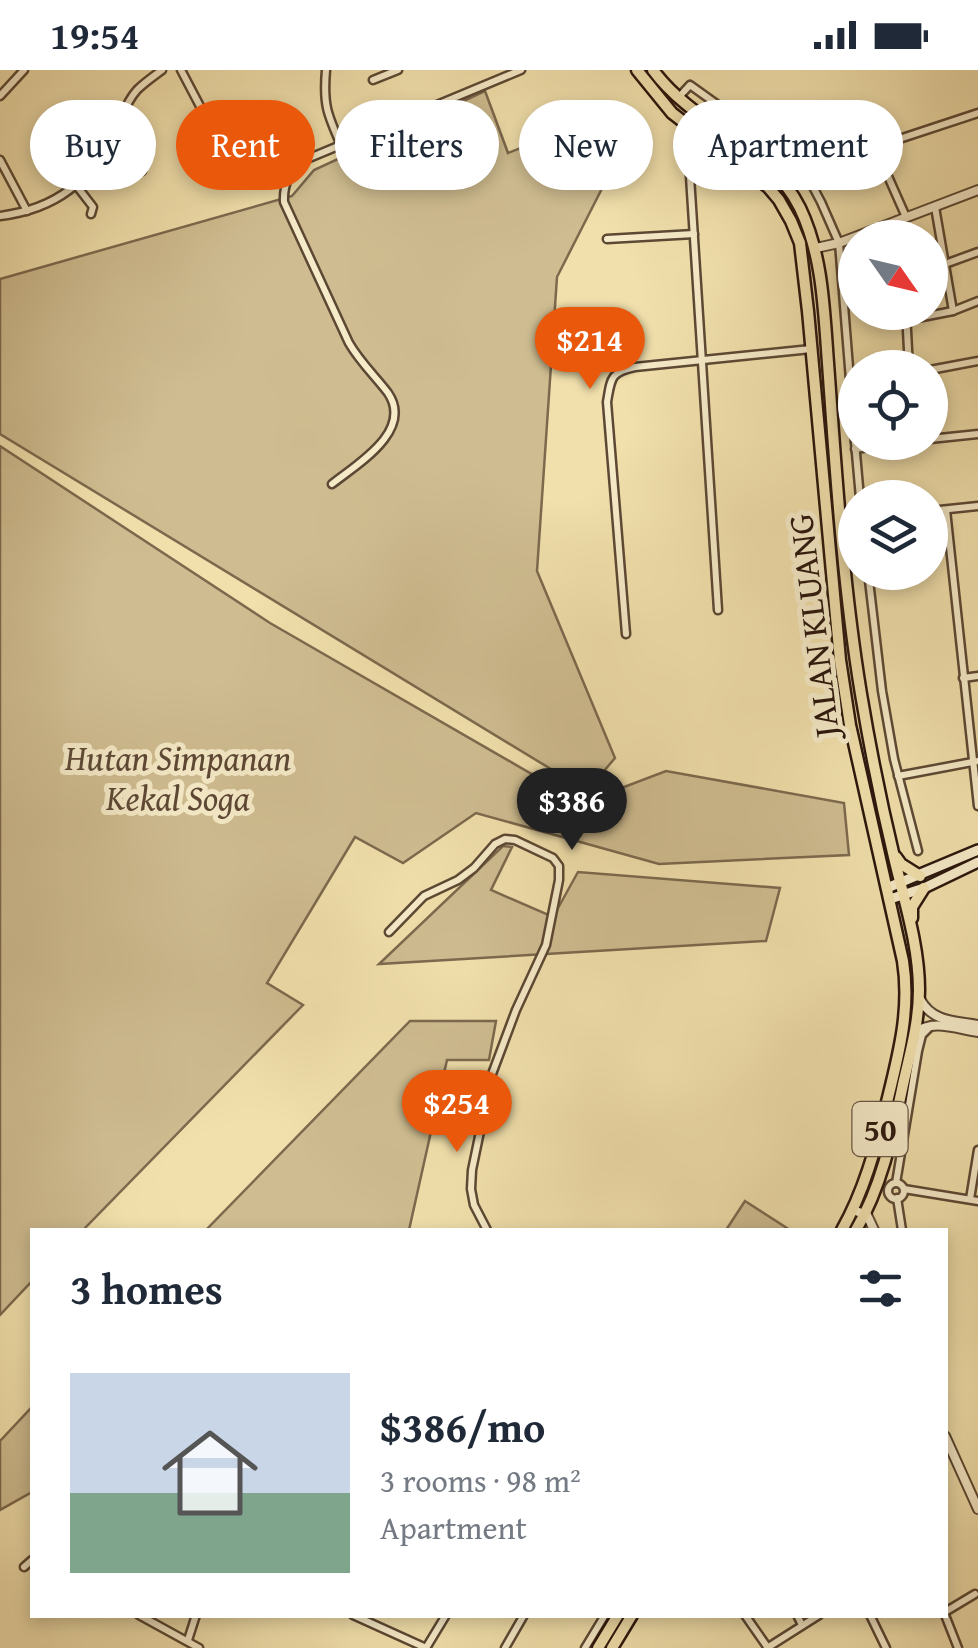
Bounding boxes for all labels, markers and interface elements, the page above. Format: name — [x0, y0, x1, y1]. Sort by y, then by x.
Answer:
text: 19:54 — [50, 7, 140, 63]
chip: Buy — [30, 100, 156, 190]
chip: Rent — [176, 100, 315, 190]
chip: Filters — [335, 100, 499, 190]
chip: New — [519, 100, 653, 190]
chip: Apartment — [673, 100, 903, 190]
north arrow — [838, 220, 948, 330]
map controls — [838, 220, 948, 590]
pin: $214 — [531, 307, 649, 392]
text: $214 — [557, 316, 623, 363]
button: locate — [838, 350, 948, 460]
button: layers — [838, 480, 948, 590]
street label: JALAN KLUANG — [774, 511, 853, 745]
park label: Hutan Simpanan Kekal Soga — [64, 732, 291, 823]
pin: $386 — [513, 768, 631, 853]
text: $386 — [539, 777, 605, 824]
pin: $254 — [398, 1070, 516, 1155]
text: $254 — [424, 1079, 490, 1126]
road number: 50 — [852, 1102, 908, 1156]
text: 3 homes — [70, 1258, 223, 1319]
icon: filters — [853, 1261, 908, 1316]
text: $386/mo — [380, 1396, 545, 1457]
icon: home — [150, 1413, 270, 1533]
text: 3 rooms · 98 m² — [380, 1457, 581, 1504]
text: Apartment — [380, 1504, 527, 1551]

